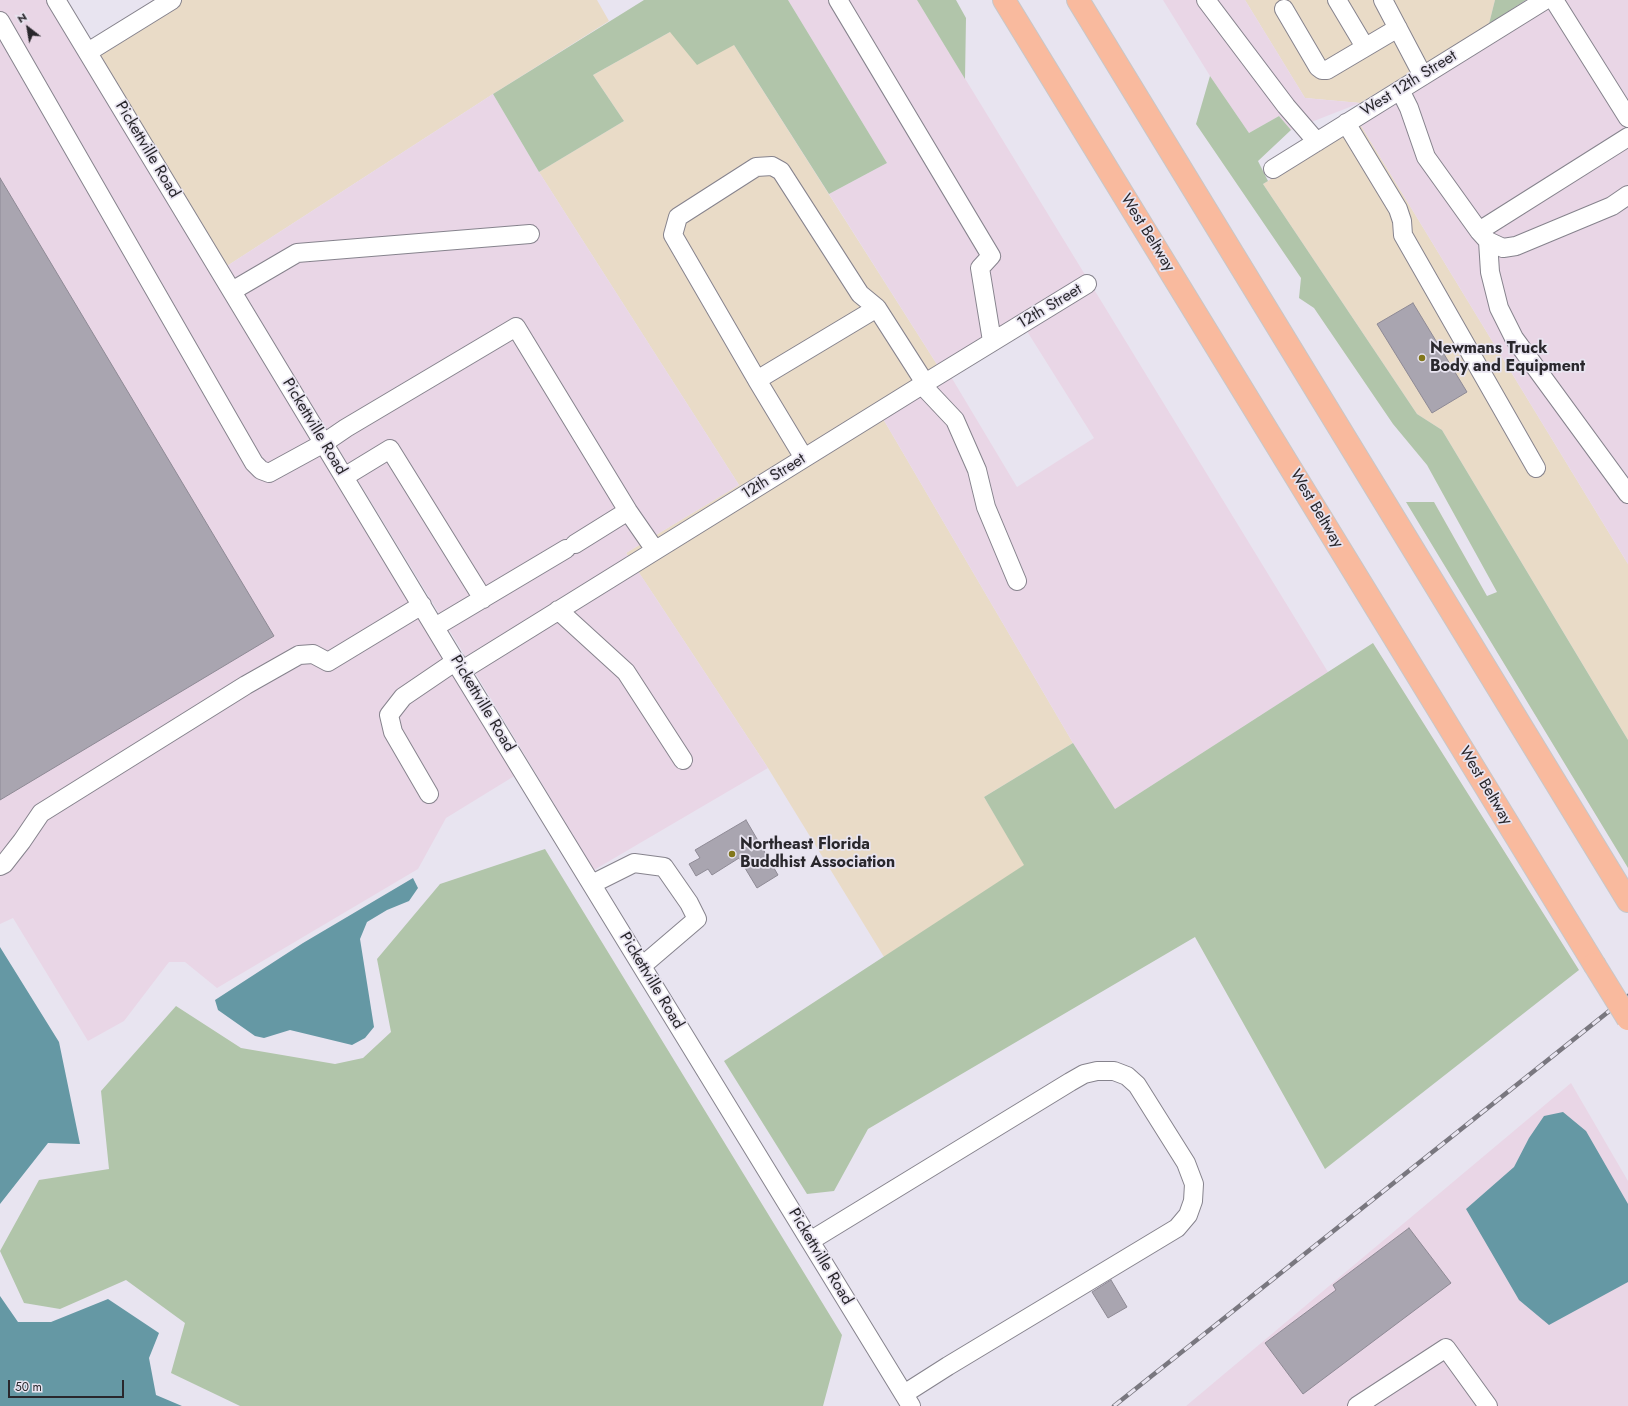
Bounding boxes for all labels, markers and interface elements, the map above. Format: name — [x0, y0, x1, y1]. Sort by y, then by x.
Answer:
north arrow — [8, 8, 48, 48]
text: N — [14, 9, 30, 27]
street label: West 12th Street — [1358, 47, 1460, 121]
street label: Pickettville Road — [111, 98, 183, 202]
street label: West Beltway — [1116, 191, 1178, 275]
street label: 12th Street — [1014, 280, 1086, 334]
place label: Newmans Truck Body and Equipment — [1430, 339, 1585, 377]
marker: Newmans Truck Body and Equipment — [1417, 353, 1427, 363]
street label: Pickettville Road — [278, 375, 350, 479]
street label: 12th Street — [739, 450, 809, 504]
street label: West Beltway — [1285, 466, 1347, 552]
street label: Pickettville Road — [446, 652, 518, 756]
street label: West Beltway — [1454, 743, 1516, 829]
place label: Northeast Florida Buddhist Association — [740, 835, 895, 873]
marker: Northeast Florida Buddhist Association — [727, 849, 737, 859]
street label: Pickettville Road — [615, 929, 687, 1033]
street label: Pickettville Road — [784, 1205, 856, 1309]
scale bar — [10, 1372, 126, 1398]
text: 50 m — [15, 1378, 42, 1396]

